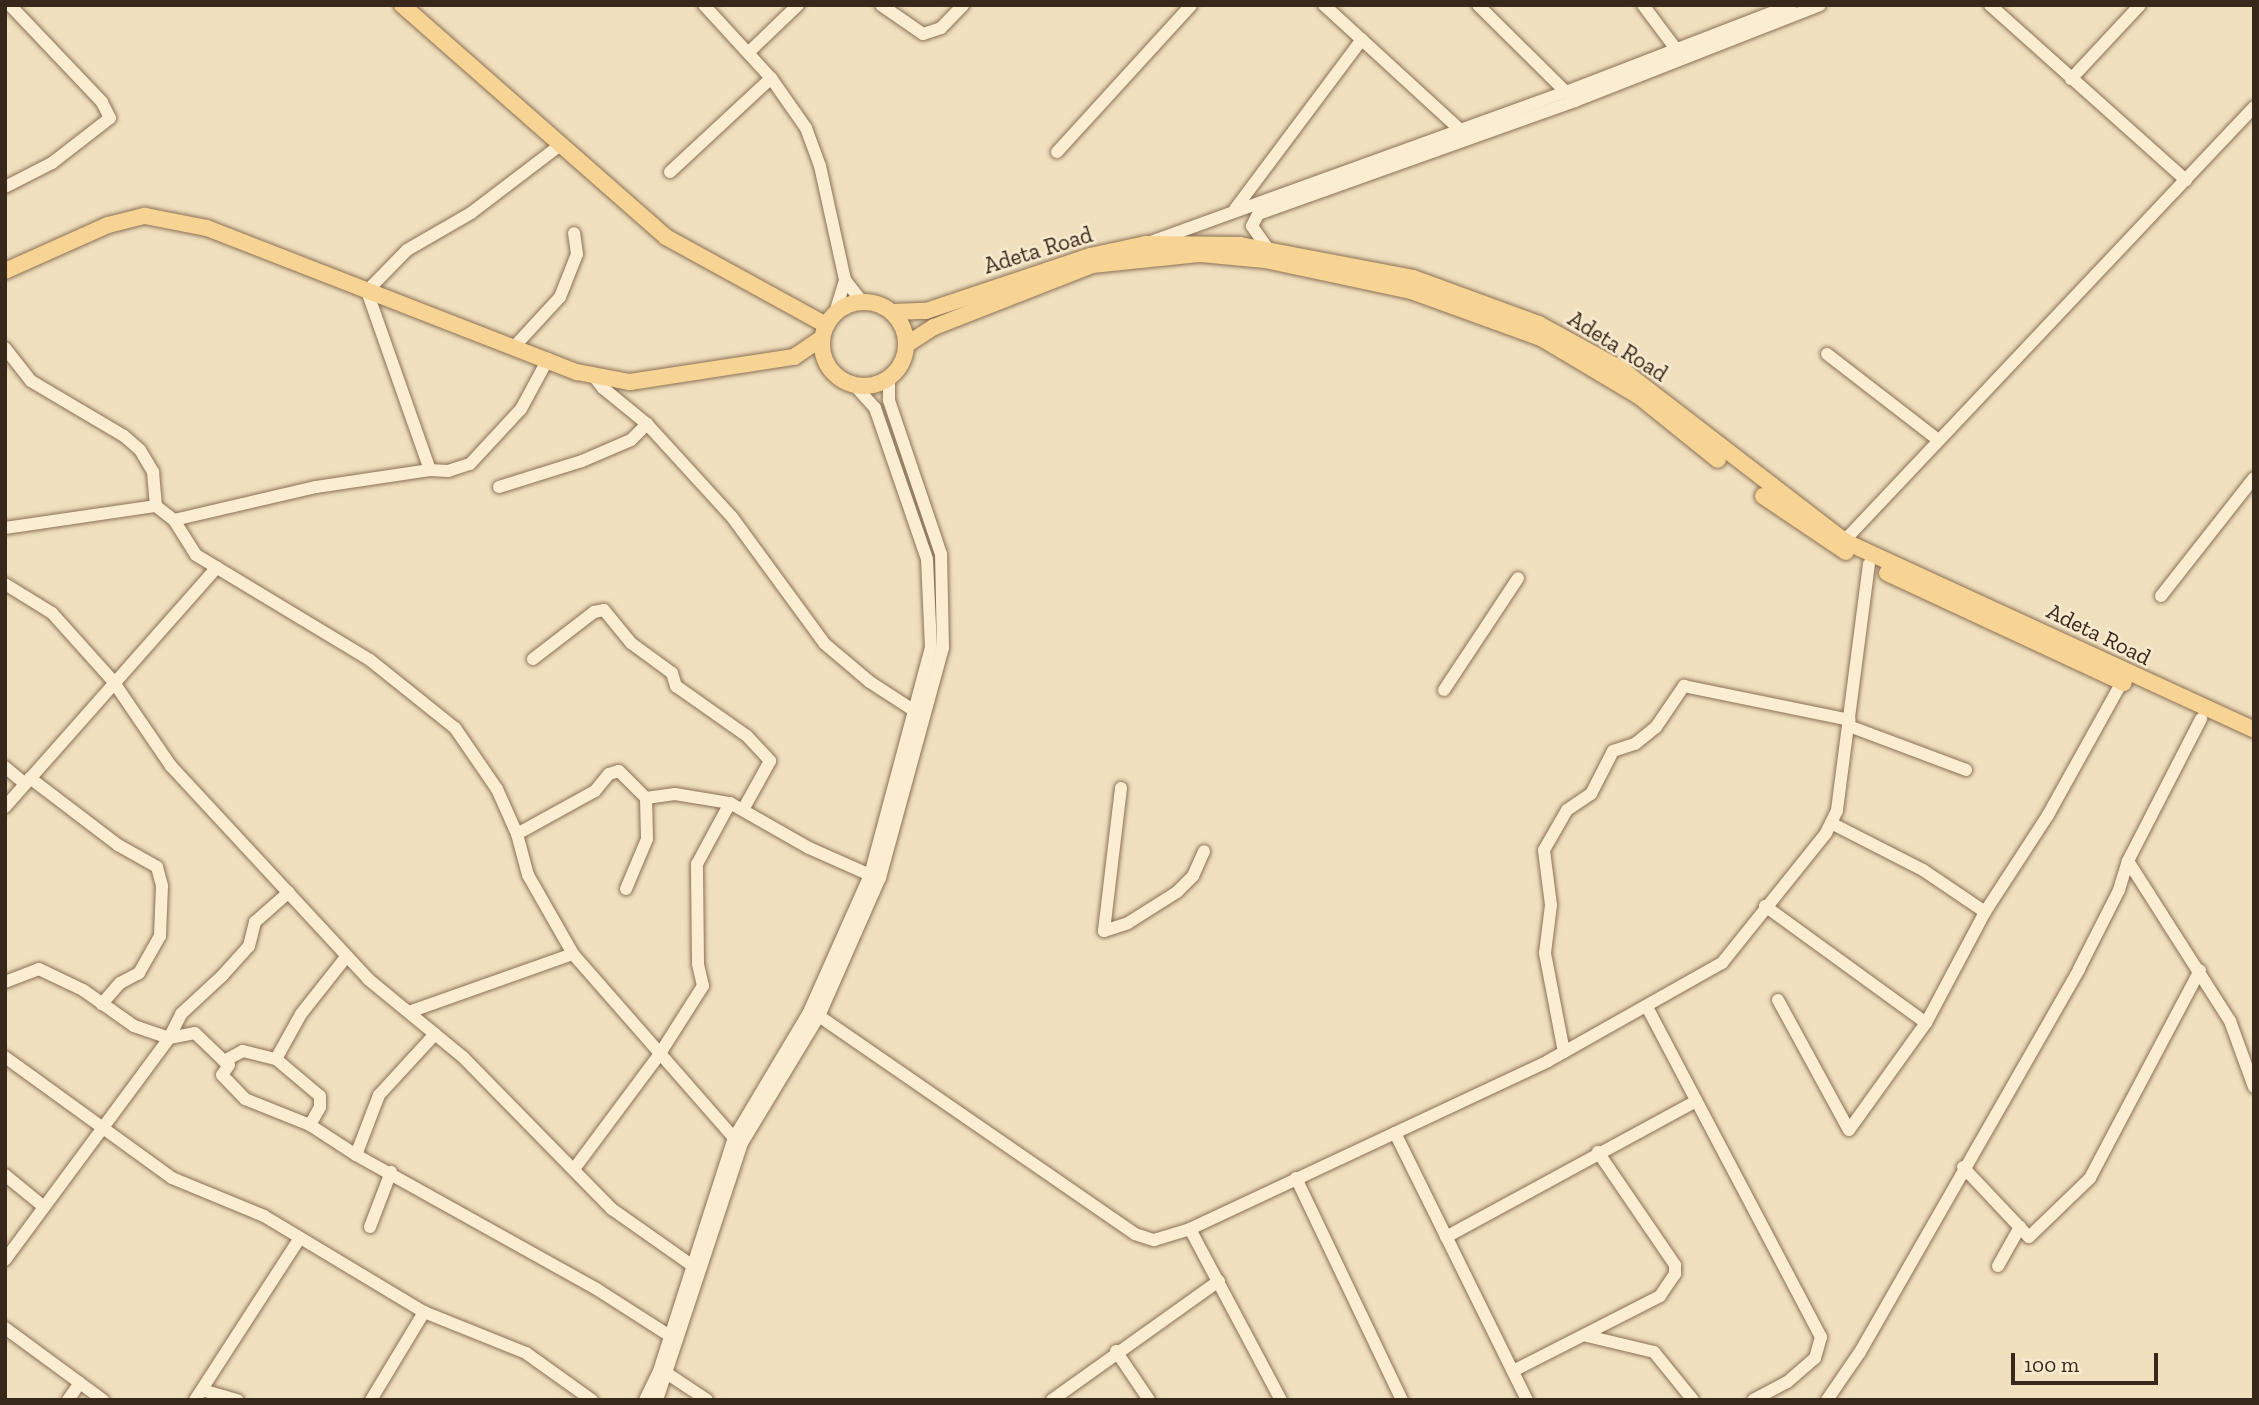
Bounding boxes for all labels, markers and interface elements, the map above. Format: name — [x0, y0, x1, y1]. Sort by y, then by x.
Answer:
street label: Adeta Road — [980, 220, 1096, 280]
street label: Adeta Road — [1563, 305, 1673, 387]
street label: Adeta Road — [2042, 597, 2156, 671]
scale bar — [2014, 1338, 2161, 1382]
text: 100 m — [2024, 1352, 2079, 1377]

